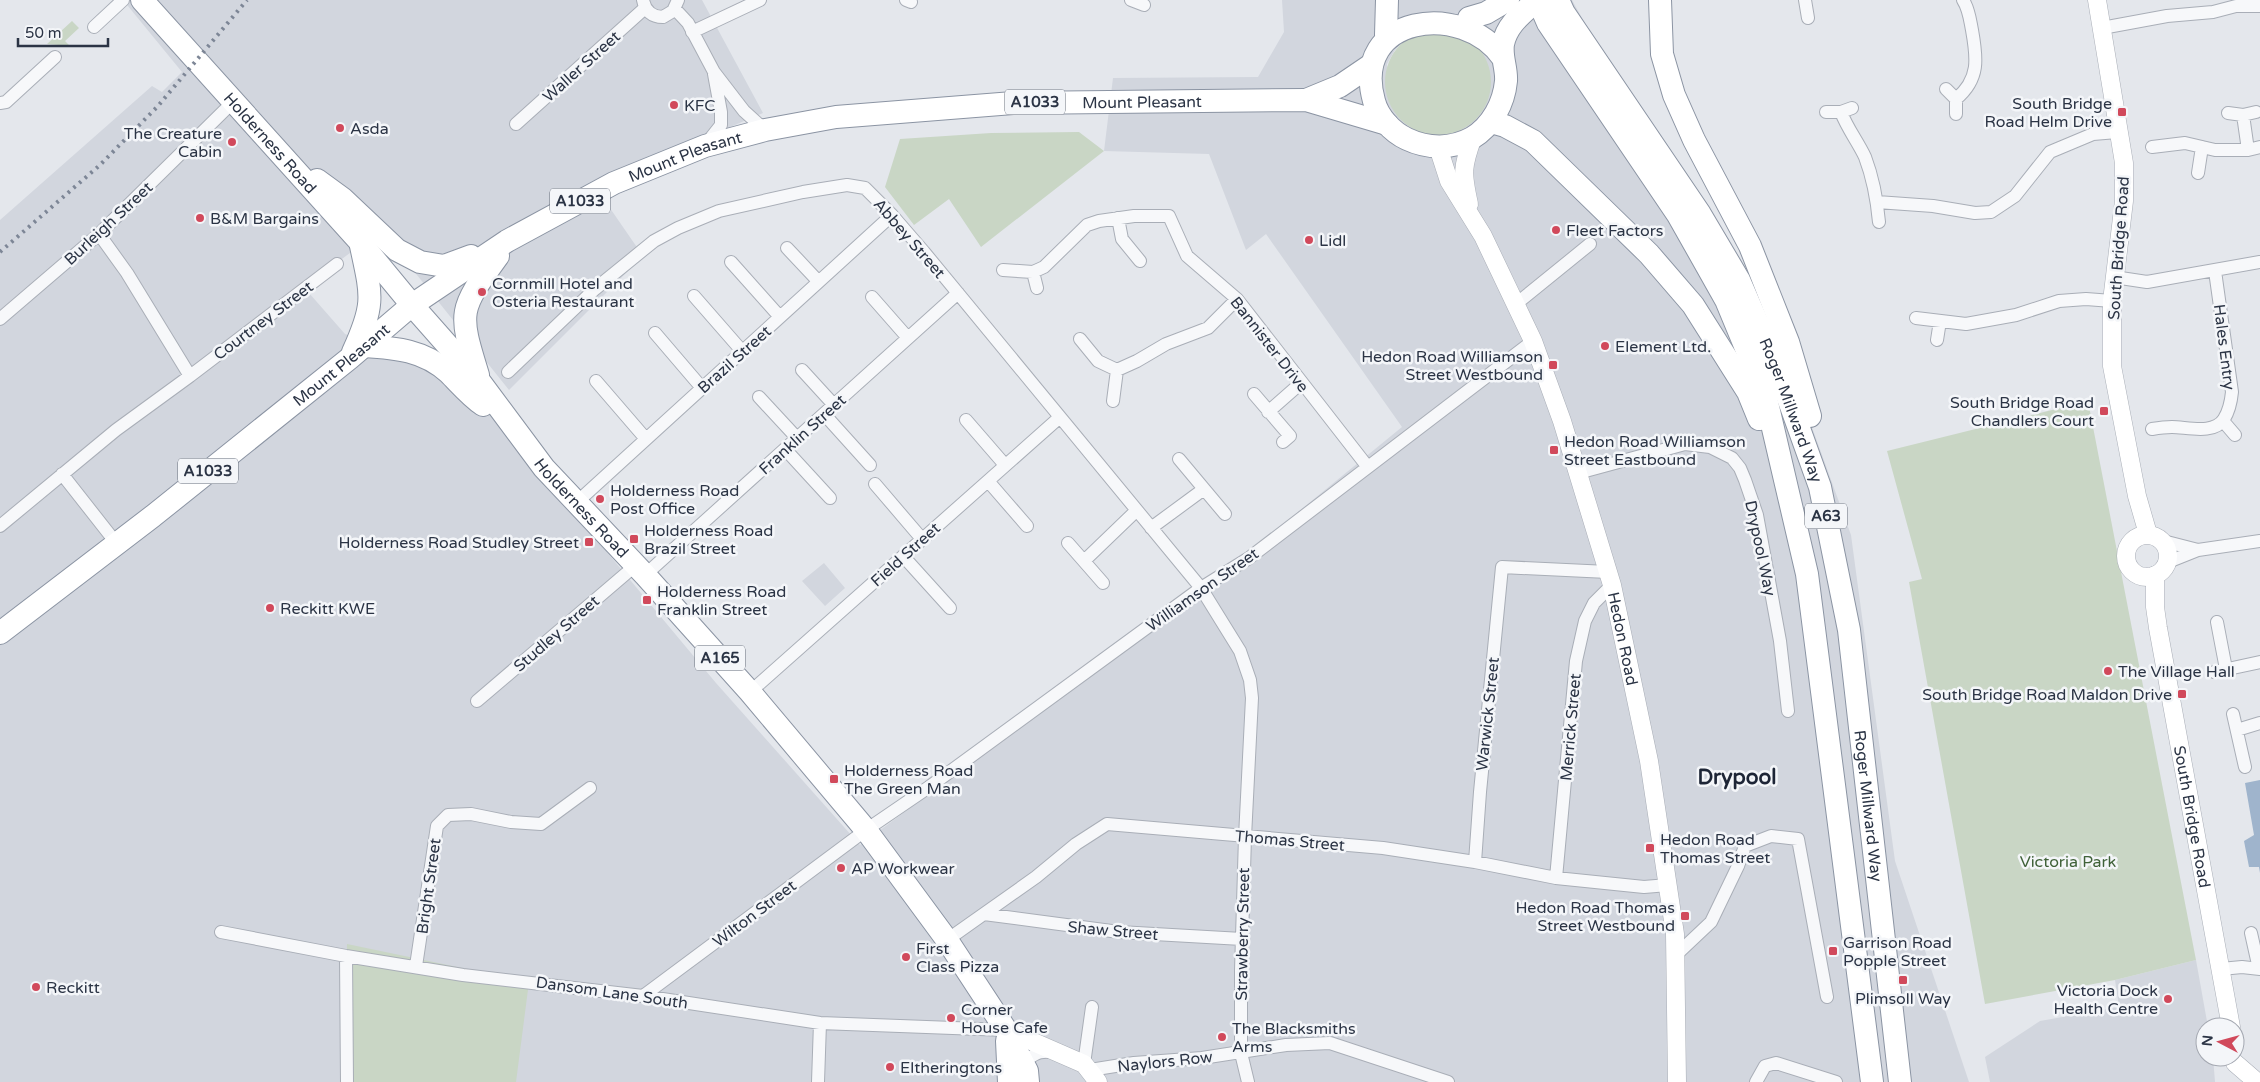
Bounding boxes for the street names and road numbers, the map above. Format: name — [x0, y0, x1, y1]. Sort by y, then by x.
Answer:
street label: Waller Street — [539, 27, 625, 107]
street label: Holderness Road — [219, 89, 321, 198]
road number: A1033 — [1005, 90, 1065, 114]
street label: Mount Pleasant — [1082, 92, 1202, 113]
street label: Mount Pleasant — [626, 128, 744, 187]
street label: South Bridge Road — [2104, 176, 2134, 321]
street label: Burleigh Street — [60, 178, 157, 270]
road number: A1033 — [550, 188, 610, 214]
street label: Abbey Street — [869, 195, 949, 283]
street label: Courtney Street — [210, 277, 317, 365]
street label: Bannister Drive — [1226, 293, 1313, 396]
street label: Hales Entry — [2209, 303, 2239, 392]
street label: Mount Pleasant — [289, 320, 394, 411]
street label: Brazil Street — [694, 322, 776, 398]
street label: Roger Millward Way — [1754, 335, 1827, 486]
street label: Franklin Street — [755, 390, 850, 479]
street label: Holderness Road — [529, 455, 633, 562]
road number: A1033 — [178, 458, 238, 484]
street label: Drypool Way — [1740, 499, 1780, 598]
road number: A63 — [1805, 504, 1847, 528]
street label: Field Street — [867, 518, 945, 591]
street label: Williamson Street — [1142, 544, 1263, 636]
street label: Hedon Road — [1603, 590, 1642, 687]
street label: Studley Street — [510, 591, 604, 676]
road number: A165 — [695, 646, 745, 670]
street label: Warwick Street — [1472, 656, 1504, 772]
street label: Merrick Street — [1556, 673, 1586, 782]
street label: Roger Millward Way — [1849, 729, 1886, 883]
street label: South Bridge Road — [2169, 744, 2214, 890]
street label: Thomas Street — [1234, 826, 1346, 856]
street label: Bright Street — [412, 837, 446, 935]
street label: Strawberry Street — [1232, 867, 1254, 1001]
street label: Wilton Street — [709, 876, 800, 952]
street label: Shaw Street — [1067, 917, 1159, 945]
street label: Dansom Lane South — [535, 972, 689, 1014]
street label: Naylors Row — [1116, 1047, 1214, 1077]

